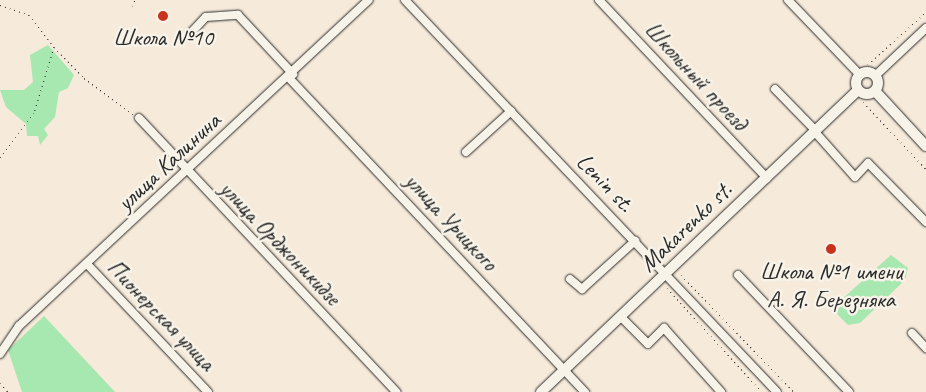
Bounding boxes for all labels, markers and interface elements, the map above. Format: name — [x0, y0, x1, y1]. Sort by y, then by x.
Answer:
marker: Школа №10 — [157, 10, 169, 22]
street label: Школьный проезд — [638, 15, 754, 137]
place label: Школа №10 — [113, 24, 213, 52]
street label: улица Калинина — [111, 107, 227, 217]
street label: Lenin st. — [570, 148, 640, 218]
street label: улица Урицкого — [399, 167, 503, 277]
street label: улица Орджоникидзе — [214, 175, 346, 311]
street label: Makarenko st. — [634, 176, 738, 278]
marker: Школа №1 имени А. Я. Березняка — [825, 243, 837, 255]
street label: Пионерская улица — [100, 252, 222, 378]
place label: Школа №1 имени А. Я. Березняка — [760, 258, 902, 314]

